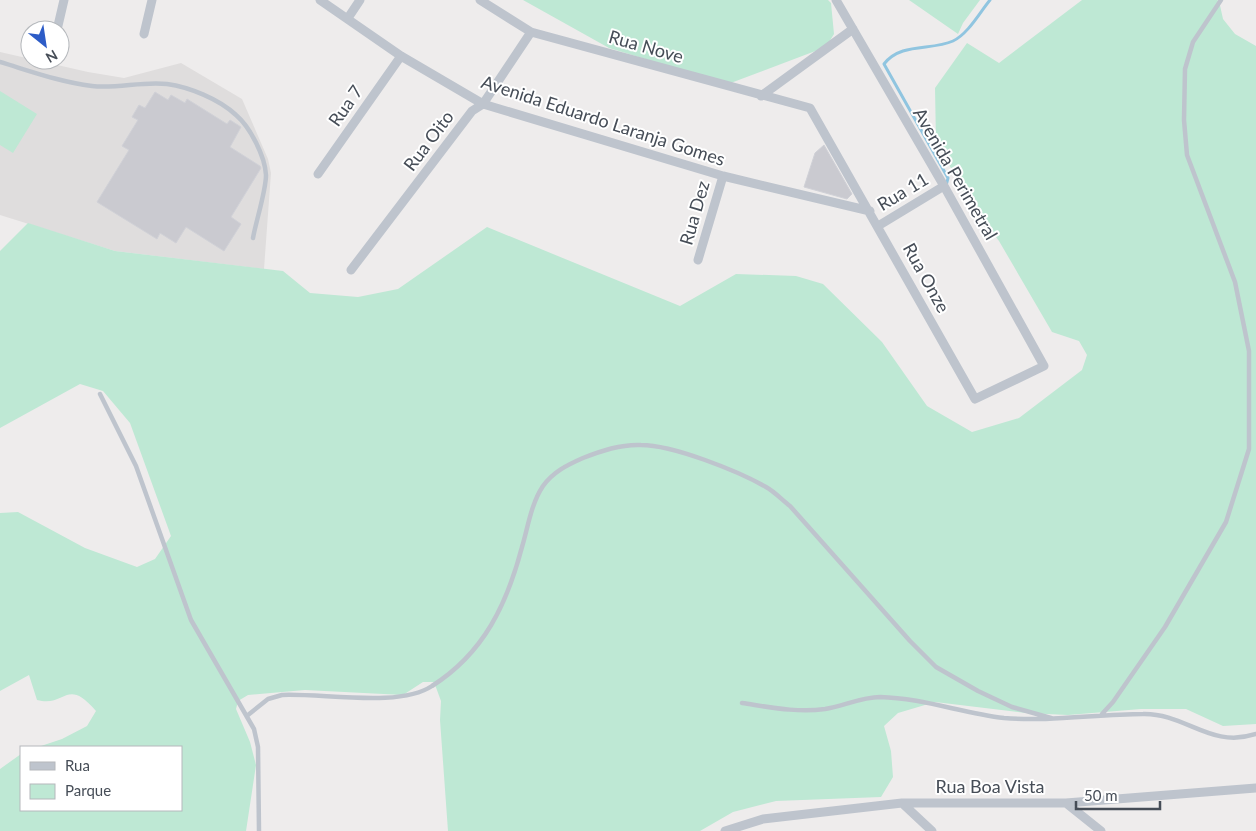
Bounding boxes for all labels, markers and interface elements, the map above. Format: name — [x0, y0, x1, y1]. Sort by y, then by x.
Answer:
north arrow — [20, 20, 70, 70]
street label: Rua Nove — [606, 25, 686, 67]
text: N — [43, 47, 61, 67]
street label: Avenida Eduardo Laranja Gomes — [479, 70, 728, 170]
street label: Rua 7 — [323, 81, 367, 130]
street label: Avenida Perimetral — [909, 103, 1003, 244]
street label: Rua Oito — [398, 106, 458, 175]
street label: Rua 11 — [873, 167, 932, 215]
street label: Rua Dez — [674, 178, 714, 247]
street label: Rua Onze — [899, 239, 955, 316]
legend — [20, 746, 182, 811]
text: Rua — [65, 756, 90, 774]
street label: Rua Boa Vista — [936, 775, 1044, 797]
scale bar — [1076, 778, 1160, 810]
text: Parque — [65, 781, 111, 799]
text: 50 m — [1084, 786, 1118, 804]

